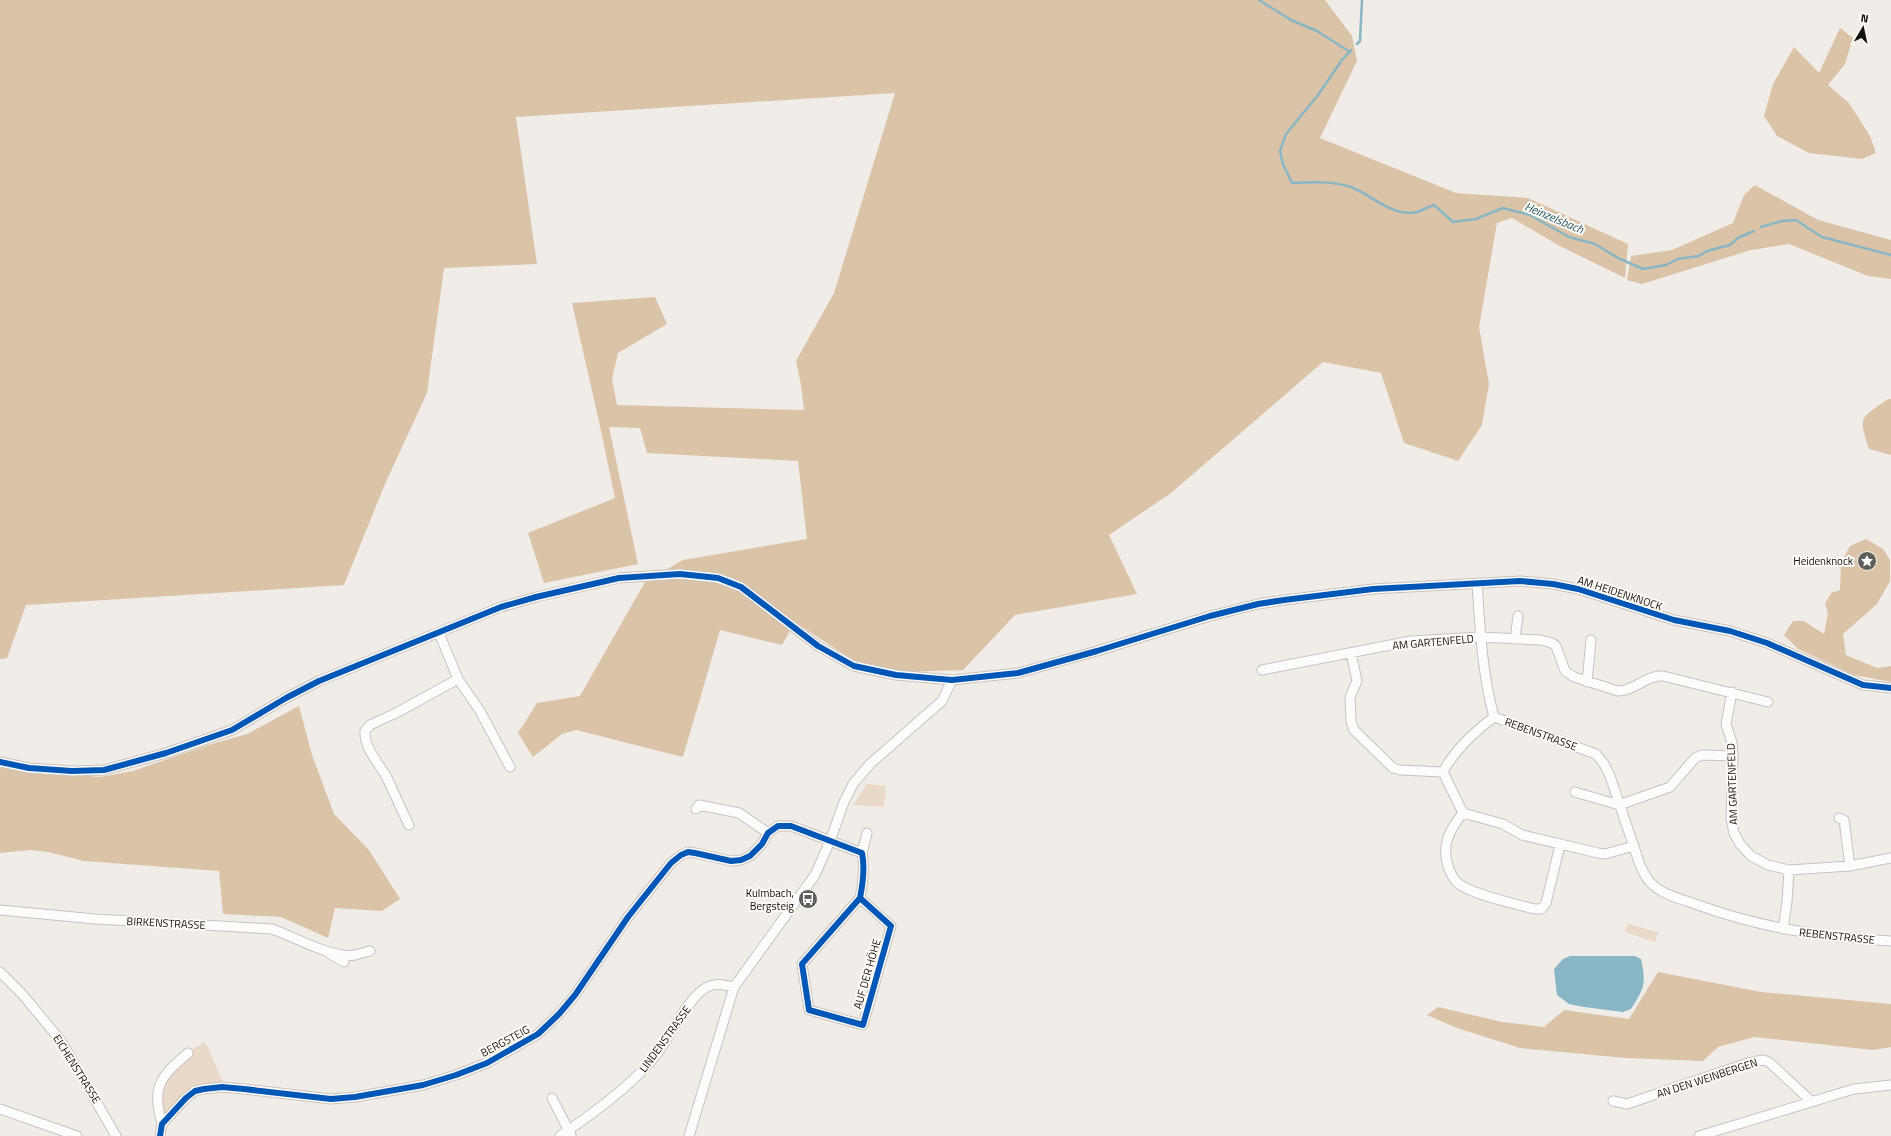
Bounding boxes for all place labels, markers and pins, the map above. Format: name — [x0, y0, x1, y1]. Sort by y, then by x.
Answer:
place icon: Heidenknock — [1856, 550, 1878, 572]
place label: Heidenknock — [1793, 553, 1854, 569]
place label: Kulmbach, Bergsteig — [746, 885, 794, 914]
bus stop icon: Kulmbach, Bergsteig — [797, 888, 819, 910]

